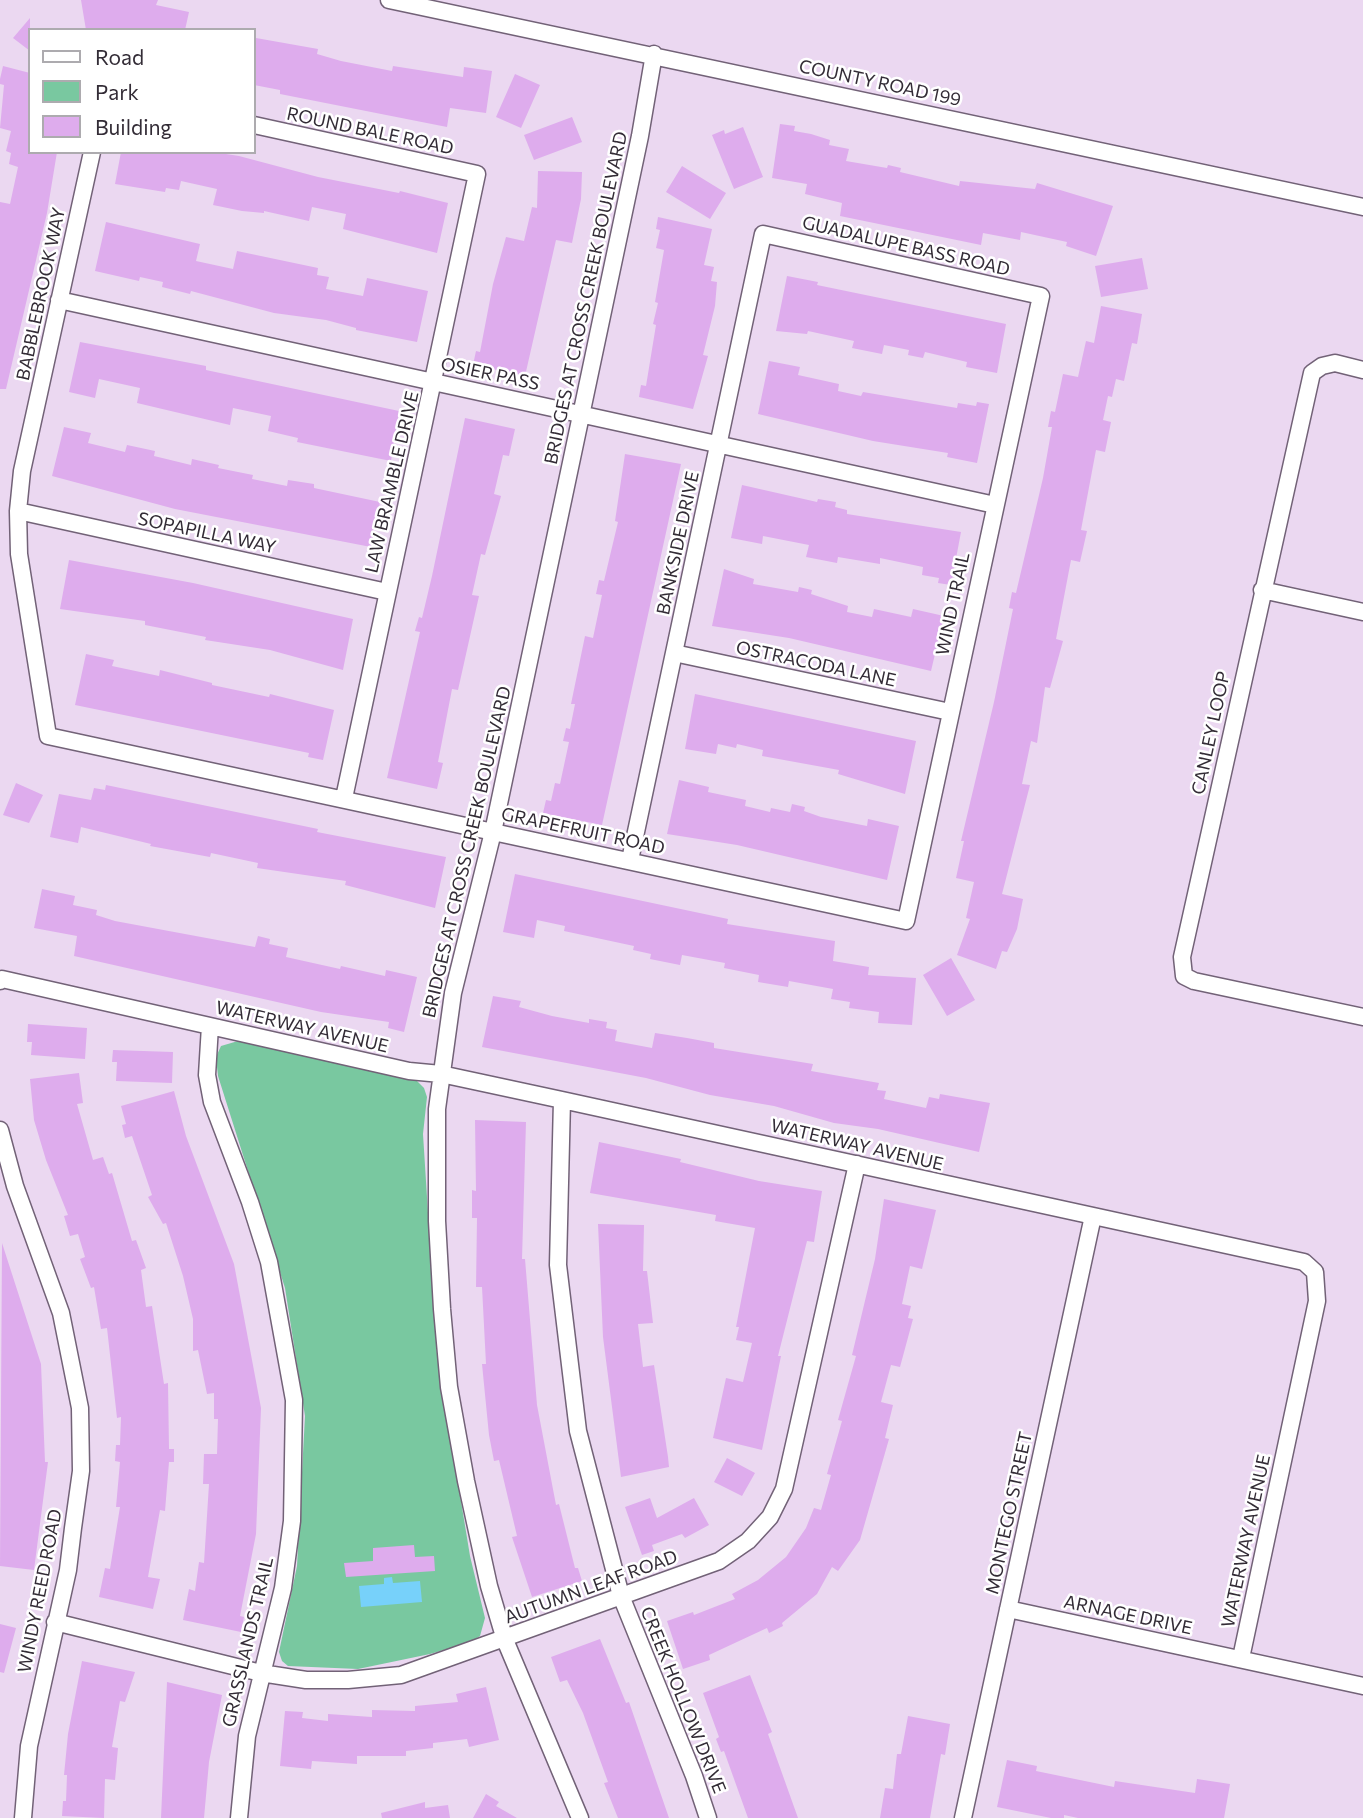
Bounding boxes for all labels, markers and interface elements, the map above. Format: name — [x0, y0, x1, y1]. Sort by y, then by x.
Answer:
legend — [28, 28, 256, 154]
text: Road — [95, 44, 144, 69]
street label: COUNTY ROAD 199 — [797, 55, 963, 111]
text: Park — [95, 79, 139, 104]
street label: ROUND BALE ROAD — [285, 103, 455, 159]
text: Building — [95, 114, 172, 139]
street label: BRIDGES AT CROSS CREEK BOULEVARD — [540, 130, 632, 466]
street label: BABBLEBROOK WAY — [12, 206, 70, 382]
street label: GUADALUPE BASS ROAD — [800, 212, 1012, 280]
street label: OSIER PASS — [439, 353, 541, 395]
street label: LAW BRAMBLE DRIVE — [361, 389, 423, 575]
street label: BANKSIDE DRIVE — [652, 469, 704, 617]
street label: SOPAPILLA WAY — [136, 508, 278, 558]
street label: WIND TRAIL — [932, 550, 974, 658]
street label: OSTRACODA LANE — [734, 636, 898, 692]
street label: CANLEY LOOP — [1187, 670, 1235, 796]
street label: BRIDGES AT CROSS CREEK BOULEVARD — [418, 684, 516, 1020]
street label: GRAPEFRUIT ROAD — [499, 803, 667, 859]
street label: WATERWAY AVENUE — [214, 997, 390, 1057]
street label: WATERWAY AVENUE — [769, 1115, 945, 1175]
street label: MONTEGO STREET — [981, 1430, 1037, 1596]
street label: WATERWAY AVENUE — [1217, 1452, 1275, 1630]
street label: WINDY REED ROAD — [14, 1507, 66, 1675]
street label: AUTUMN LEAF ROAD — [502, 1546, 680, 1628]
street label: GRASSLANDS TRAIL — [218, 1555, 278, 1729]
street label: ARNAGE DRIVE — [1062, 1591, 1194, 1639]
street label: CREEK HOLLOW DRIVE — [636, 1604, 730, 1796]

